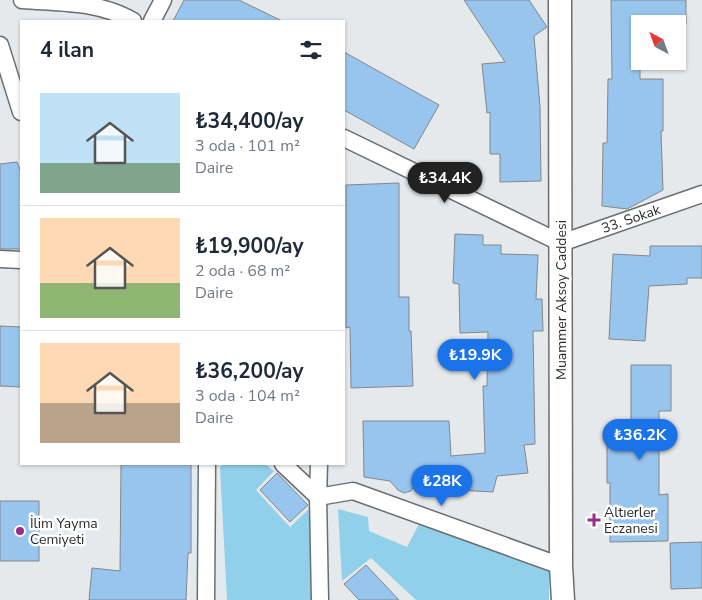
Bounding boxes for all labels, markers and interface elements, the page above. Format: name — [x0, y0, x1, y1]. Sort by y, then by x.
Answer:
north arrow — [631, 15, 686, 70]
map controls — [631, 15, 686, 70]
text: 4 ilan — [40, 36, 94, 64]
icon: filters — [297, 36, 325, 64]
text: ₺34,400/ay — [195, 107, 304, 135]
icon: home — [80, 113, 140, 173]
text: 3 oda · 101 m² — [195, 135, 300, 157]
text: Daire — [195, 157, 233, 179]
pin: ₺34.4K — [404, 162, 486, 204]
text: ₺34.4K — [419, 167, 472, 189]
street label: 33. Sokak — [599, 200, 664, 238]
street label: Muammer Aksoy Caddesi — [552, 220, 571, 380]
text: ₺19,900/ay — [195, 232, 304, 260]
icon: home — [80, 238, 140, 298]
text: 2 oda · 68 m² — [195, 260, 290, 282]
text: Daire — [195, 282, 233, 304]
pin: ₺19.9K — [434, 338, 516, 381]
text: ₺19.9K — [449, 344, 502, 366]
text: ₺36,200/ay — [195, 357, 304, 385]
icon: home — [80, 363, 140, 423]
text: 3 oda · 104 m² — [195, 385, 300, 407]
text: Daire — [195, 407, 233, 429]
pin: ₺36.2K — [599, 418, 681, 461]
text: ₺36.2K — [614, 424, 667, 446]
pin: ₺28K — [412, 464, 472, 507]
text: ₺28K — [422, 470, 462, 492]
place label: Altıerler Eczanesi — [604, 503, 658, 538]
place label: İlim Yayma Cemiyeti — [30, 514, 98, 549]
marker: Altıerler Eczanesi — [588, 514, 600, 526]
marker: İlim Yayma Cemiyeti — [14, 525, 26, 537]

